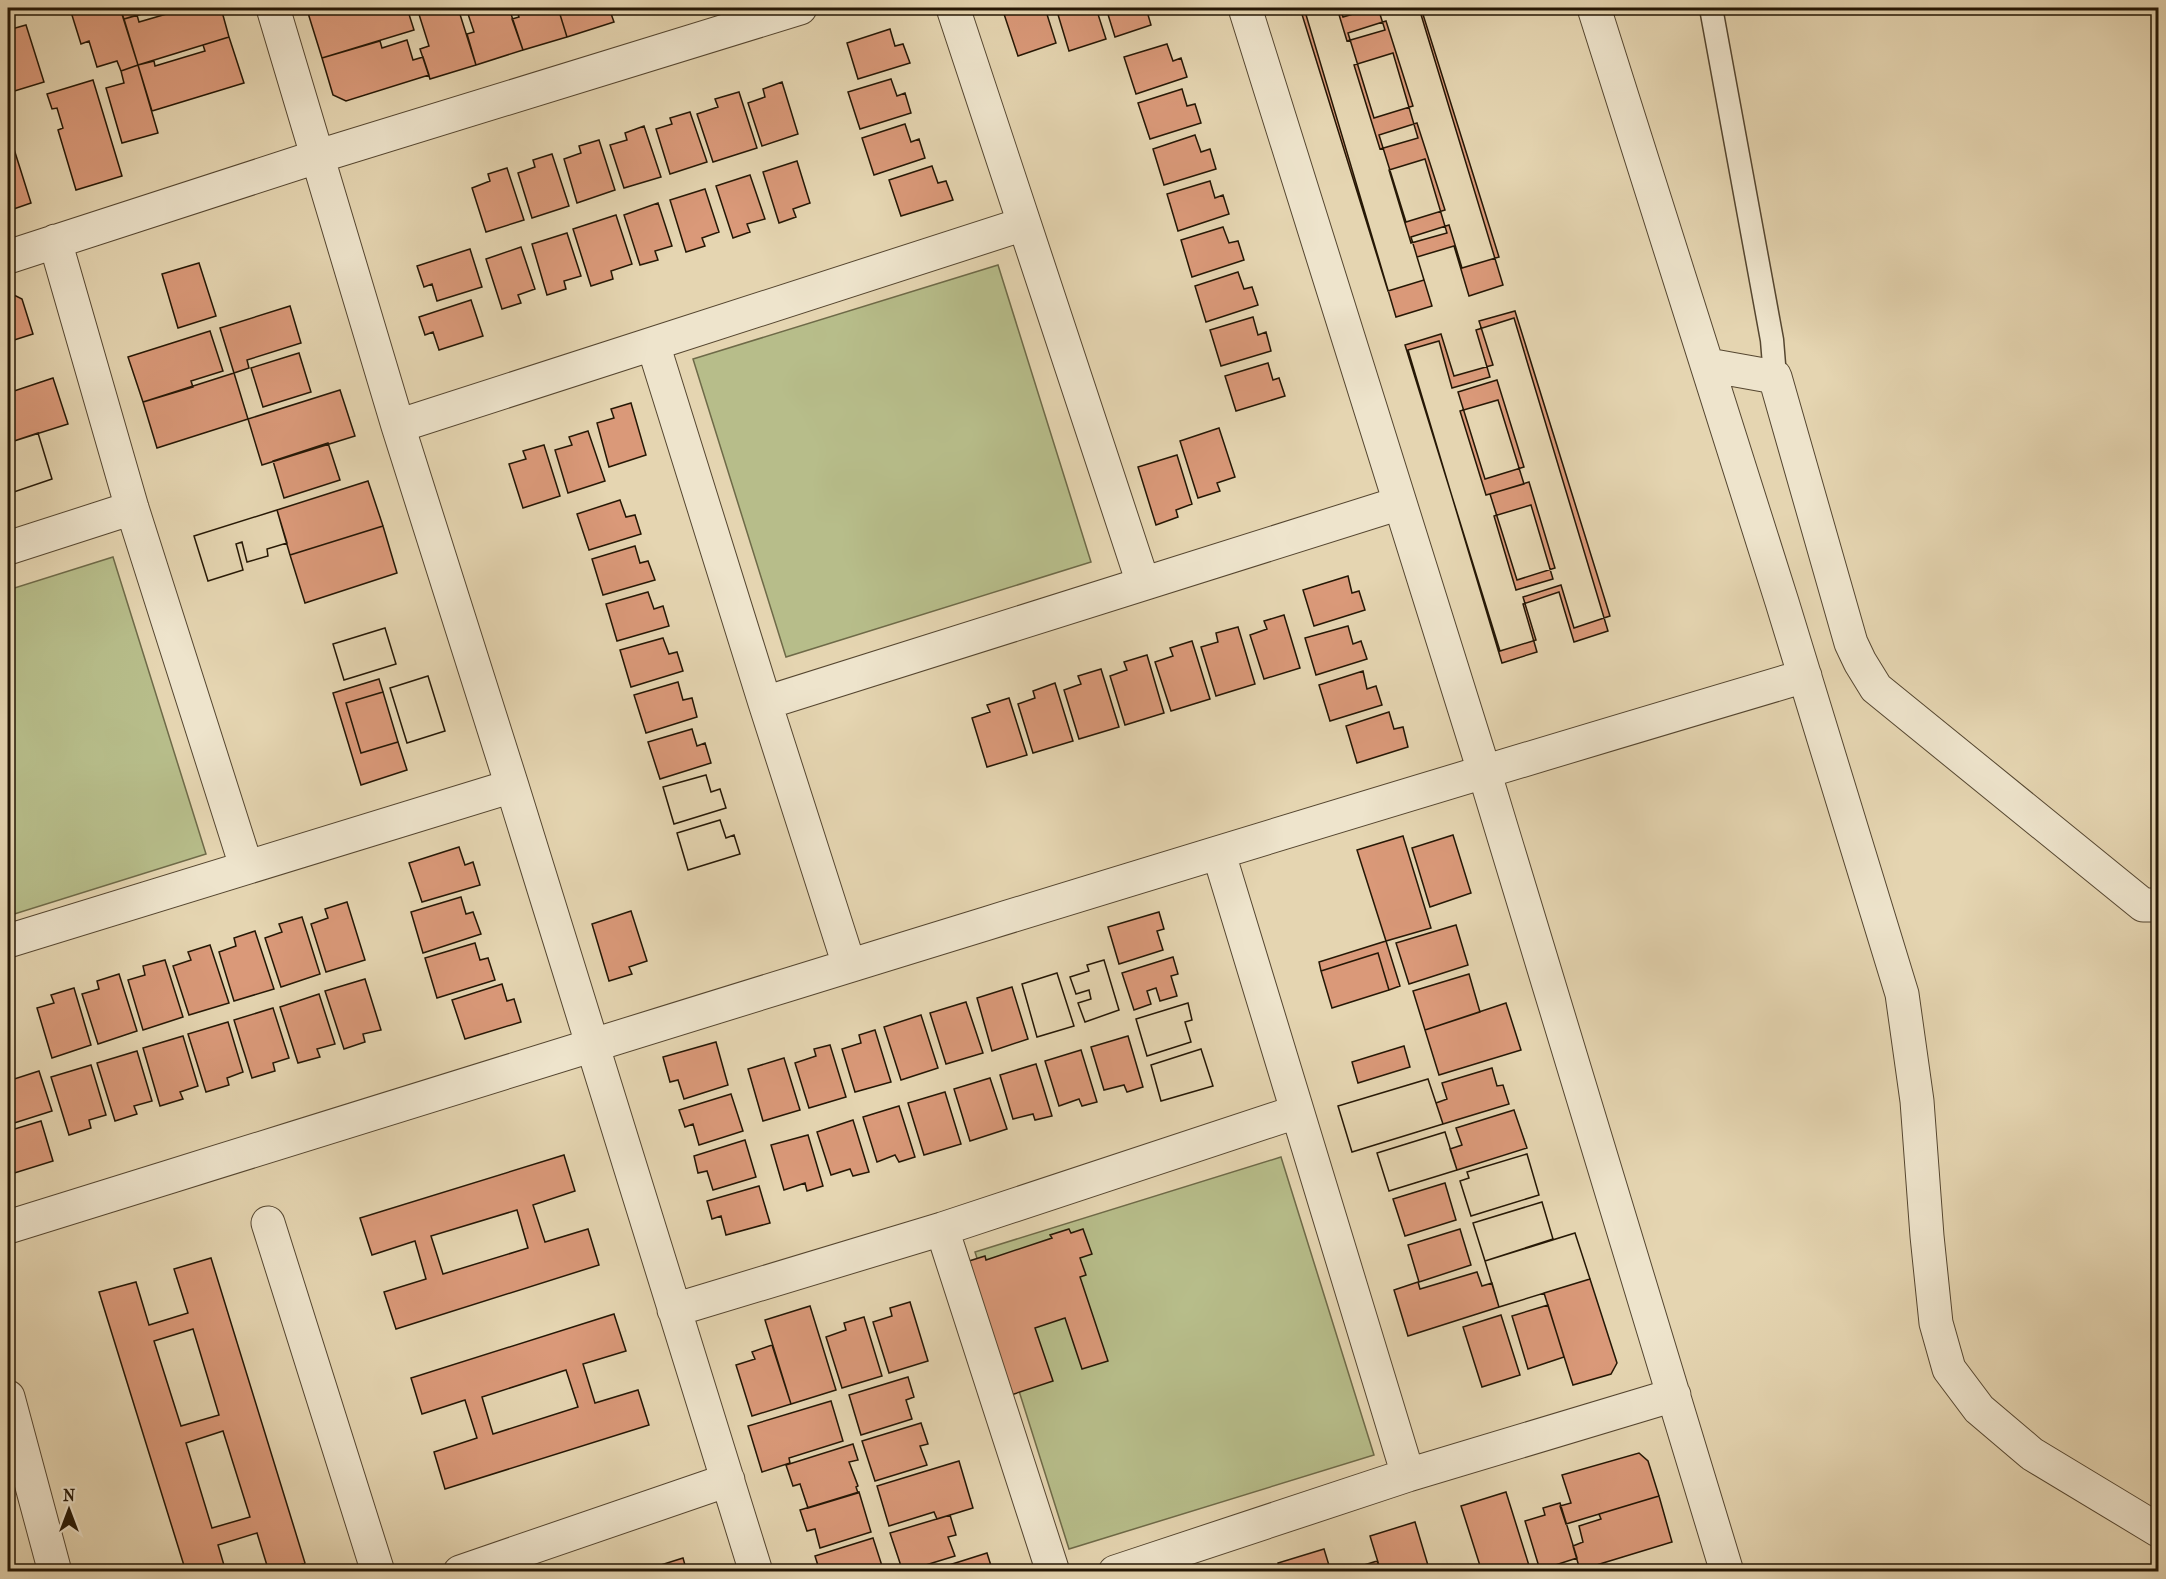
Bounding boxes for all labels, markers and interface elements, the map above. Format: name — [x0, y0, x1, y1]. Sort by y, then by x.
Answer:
north arrow — [39, 1480, 99, 1540]
text: N — [63, 1486, 76, 1505]

